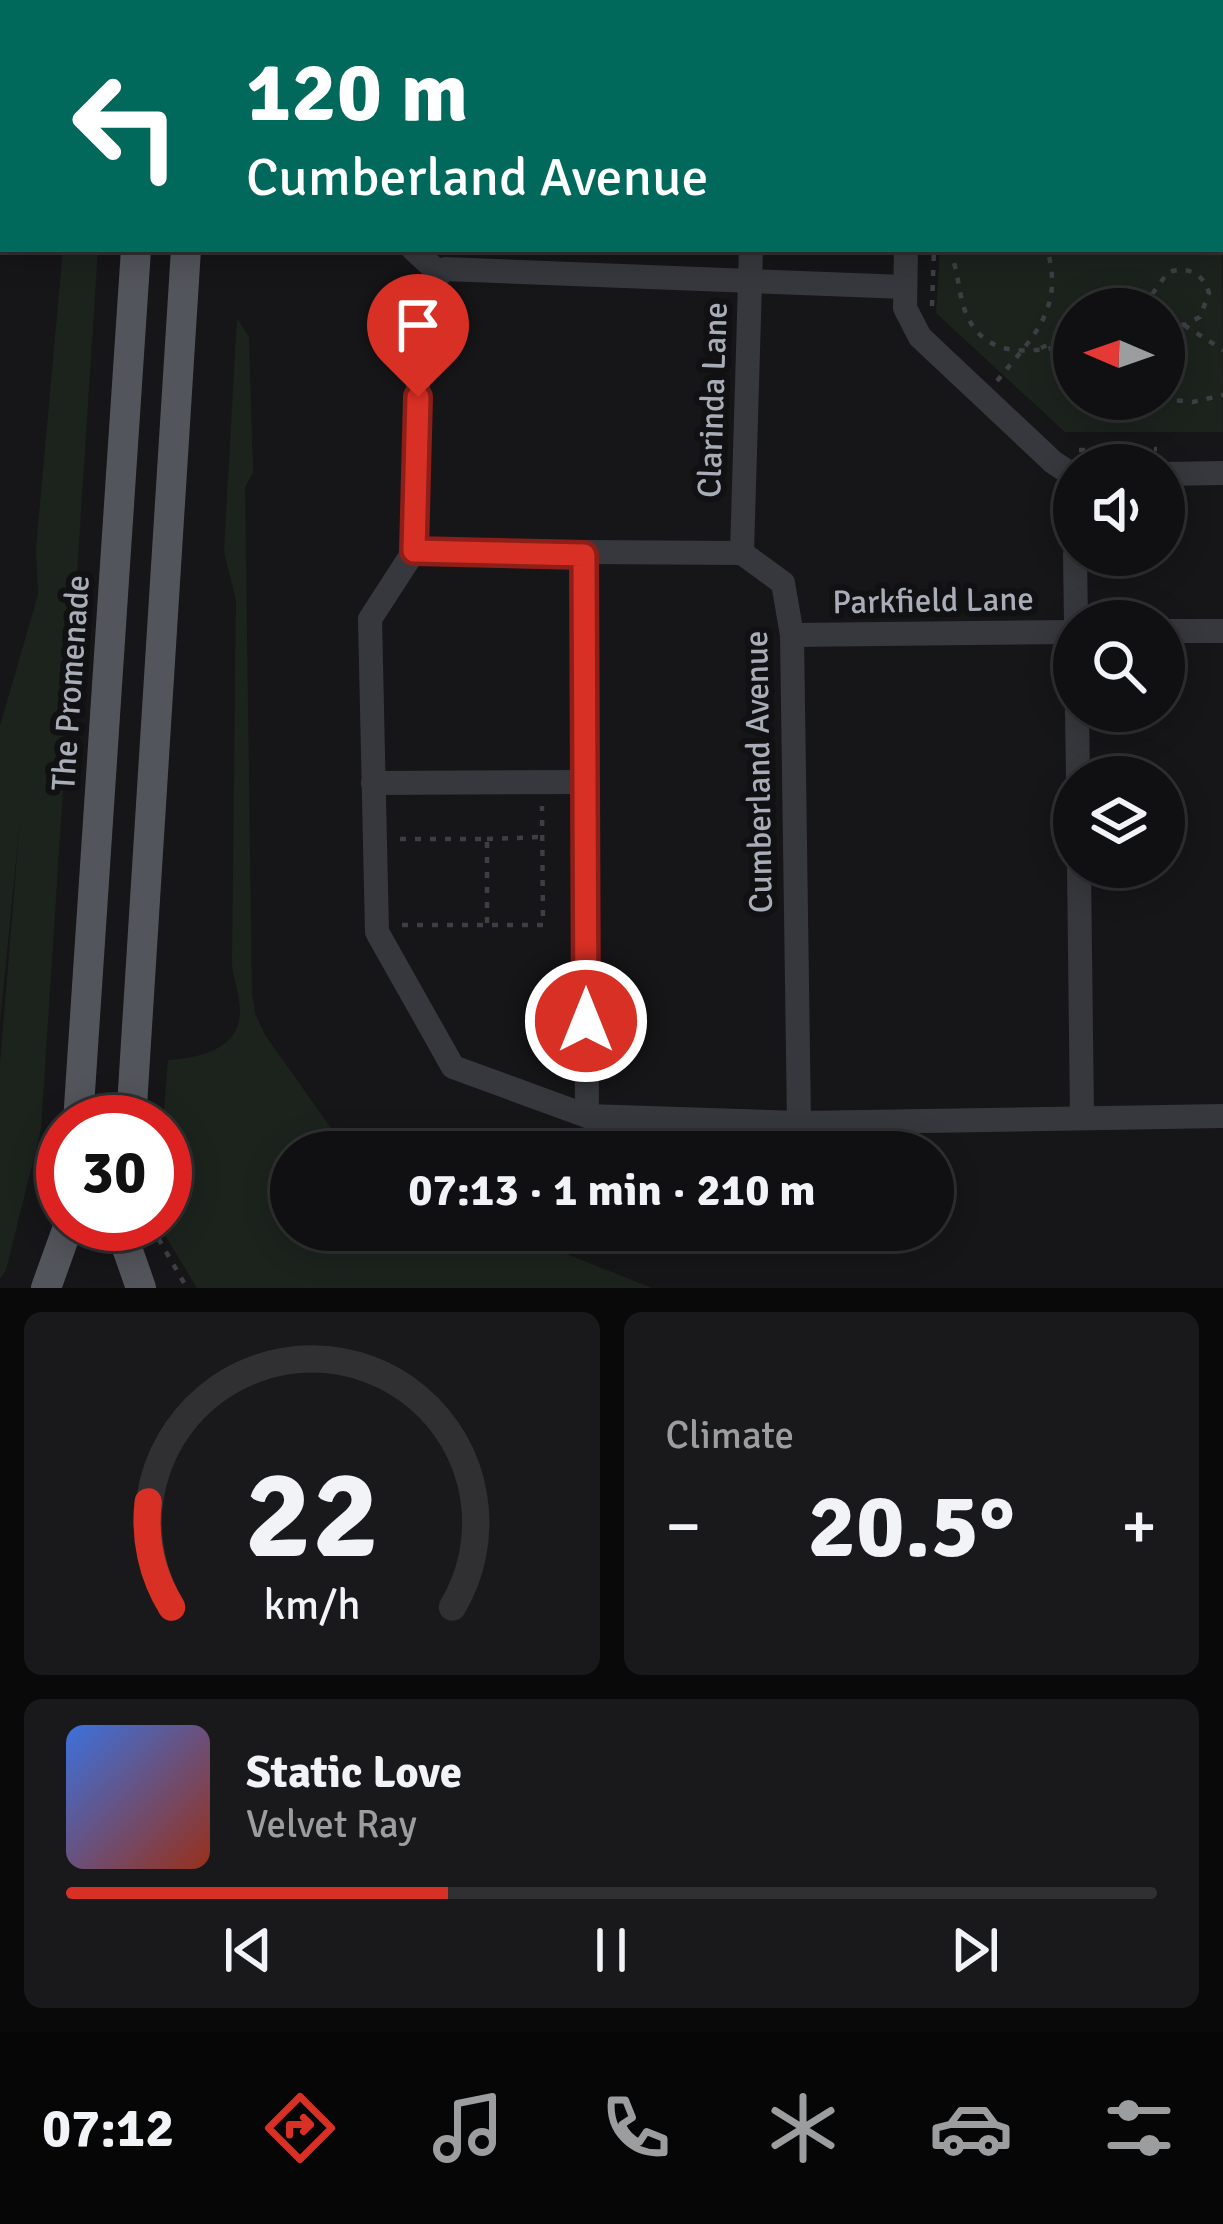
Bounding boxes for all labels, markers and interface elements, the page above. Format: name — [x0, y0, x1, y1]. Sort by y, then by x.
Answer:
text: 120 m — [246, 41, 468, 145]
icon: left — [48, 48, 204, 204]
text: Cumberland Avenue — [246, 144, 708, 211]
pin — [367, 274, 469, 397]
north arrow — [1053, 288, 1185, 420]
map controls — [1053, 288, 1185, 888]
icon: arrive — [385, 292, 451, 358]
street label: Clarinda Lane — [689, 302, 737, 498]
button: sound — [1053, 444, 1185, 576]
street label: The Promenade — [43, 574, 99, 792]
street label: Parkfield Lane — [832, 579, 1034, 623]
button: search — [1053, 600, 1185, 732]
street label: Cumberland Avenue — [736, 630, 782, 914]
button: layers — [1053, 756, 1185, 888]
position arrow — [523, 958, 649, 1084]
speed limit sign: 30 — [36, 1095, 192, 1251]
text: 07:13 · 1 min · 210 m — [408, 1163, 816, 1218]
text: Climate — [666, 1411, 794, 1459]
text: 22 — [244, 1439, 379, 1592]
text: 20.5° — [807, 1471, 1015, 1582]
text: − — [666, 1486, 701, 1567]
text: + — [1121, 1486, 1157, 1567]
text: km/h — [263, 1578, 360, 1631]
text: Static Love — [246, 1745, 462, 1800]
text: Velvet Ray — [246, 1800, 417, 1848]
icon: previous — [215, 1917, 281, 1983]
icon: pause — [578, 1917, 644, 1983]
icon: next — [942, 1917, 1008, 1983]
icon: directions — [258, 2086, 342, 2170]
icon: music — [426, 2086, 510, 2170]
icon: phone — [594, 2086, 678, 2170]
icon: climate — [761, 2086, 845, 2170]
icon: car — [929, 2086, 1013, 2170]
icon: filters — [1097, 2086, 1181, 2170]
text: 07:12 — [42, 2095, 174, 2162]

